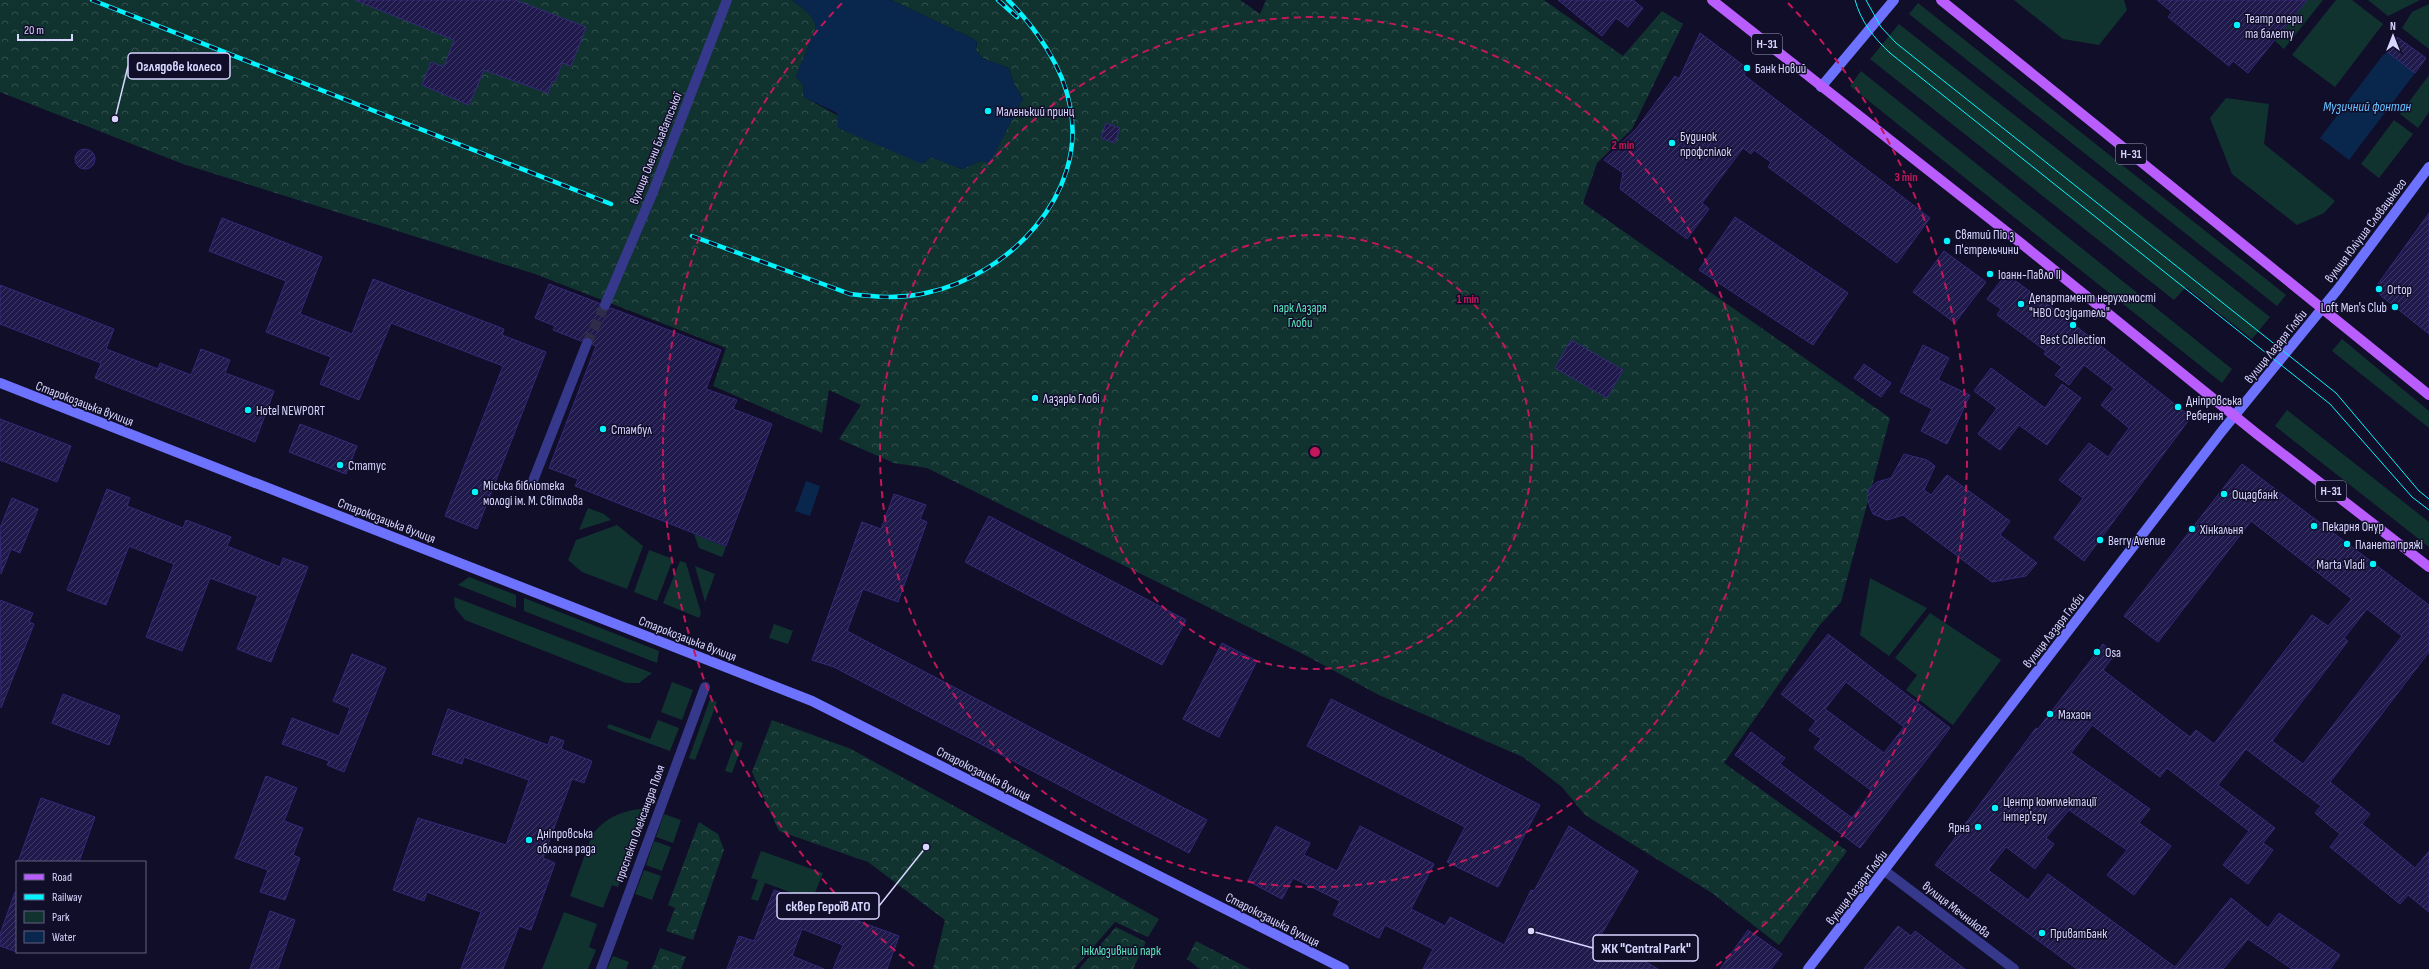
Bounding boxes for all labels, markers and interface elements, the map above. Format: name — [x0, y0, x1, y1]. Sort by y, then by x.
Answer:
place label: Театр опери та балету — [2245, 11, 2302, 42]
scale bar — [18, 16, 72, 42]
north arrow — [2373, 16, 2413, 56]
marker: Театр опери та балету — [2232, 20, 2242, 30]
text: N — [2390, 20, 2396, 33]
text: 20 m — [24, 23, 44, 38]
road number: Н-31 — [1752, 34, 1782, 54]
callout: Оглядове колесо — [128, 53, 230, 79]
text: Оглядове колесо — [136, 58, 222, 75]
place label: Банк Новий — [1755, 61, 1806, 77]
marker: Банк Новий — [1742, 63, 1752, 73]
street label: вулиця Олени Блаватської — [626, 90, 686, 207]
water label: Музичний фонтан — [2323, 98, 2411, 115]
place label: Маленький принц — [996, 104, 1075, 120]
marker: Маленький принц — [983, 106, 993, 116]
place label: Будинок профспілок — [1680, 129, 1731, 160]
text: 2 min — [1612, 138, 1634, 153]
marker: Будинок профспілок — [1667, 138, 1677, 148]
road number: Н-31 — [2116, 144, 2146, 164]
text: 3 min — [1895, 170, 1917, 185]
street label: вулиця Юліуша Словацького — [2321, 175, 2410, 286]
place label: Святий Піо з П'єтрельчини — [1955, 227, 2019, 258]
marker: Святий Піо з П'єтрельчини — [1942, 236, 1952, 246]
place label: Іоанн-Павло II — [1998, 267, 2061, 283]
marker: Іоанн-Павло II — [1985, 269, 1995, 279]
place label: Ortop — [2387, 282, 2412, 298]
marker: Ortop — [2374, 284, 2384, 294]
place label: Департамент нерухомості "НВО Созідатель" — [2029, 290, 2156, 321]
text: 1 min — [1457, 292, 1479, 307]
marker: Департамент нерухомості "НВО Созідатель" — [2016, 299, 2026, 309]
park label: парк Лазаря Глоби — [1273, 300, 1327, 331]
place label: Loft Men's Club — [2321, 300, 2387, 316]
marker: Loft Men's Club — [2390, 302, 2400, 312]
street label: вулиця Лазаря Глоби — [2241, 306, 2310, 387]
marker: Best Collection — [2068, 320, 2078, 330]
place label: Best Collection — [2040, 332, 2106, 348]
street label: Старокозацька вулиця — [33, 378, 136, 430]
place label: Лазарю Глобі — [1042, 391, 1100, 407]
marker: Лазарю Глобі — [1030, 393, 1040, 403]
place label: Дніпровська Реберня — [2186, 393, 2242, 424]
marker: Дніпровська Реберня — [2173, 402, 2183, 412]
place label: Hotel NEWPORT — [256, 403, 325, 419]
marker: Hotel NEWPORT — [243, 405, 253, 415]
place label: Стамбул — [611, 422, 652, 438]
marker: Стамбул — [598, 424, 608, 434]
centre of rings — [1308, 445, 1322, 459]
place label: Статус — [348, 458, 386, 474]
marker: Статус — [335, 460, 345, 470]
place label: Міська бібліотека молоді ім. М. Світлова — [483, 478, 583, 509]
road number: Н-31 — [2316, 481, 2346, 501]
marker: Міська бібліотека молоді ім. М. Світлова — [470, 487, 480, 497]
place label: Ощадбанк — [2232, 487, 2278, 503]
marker: Ощадбанк — [2219, 489, 2229, 499]
street label: Старокозацька вулиця — [335, 495, 438, 547]
place label: Пекарня Онур — [2322, 519, 2384, 535]
marker: Пекарня Онур — [2309, 521, 2319, 531]
place label: Хінкальня — [2199, 522, 2243, 538]
marker: Хінкальня — [2187, 524, 2197, 534]
place label: Berry Avenue — [2108, 533, 2165, 549]
marker: Berry Avenue — [2095, 535, 2105, 545]
place label: Планета пряжі — [2355, 537, 2423, 553]
marker: Планета пряжі — [2342, 539, 2352, 549]
place label: Marta Vladi — [2316, 557, 2365, 573]
marker: Marta Vladi — [2368, 559, 2378, 569]
street label: вулиця Лазаря Глоби — [2020, 590, 2088, 671]
street label: Старокозацька вулиця — [636, 613, 739, 665]
place label: Osa — [2105, 645, 2121, 661]
marker: Osa — [2092, 647, 2102, 657]
place label: Махаон — [2058, 707, 2091, 723]
marker: Махаон — [2045, 709, 2055, 719]
street label: Старокозацька вулиця — [934, 743, 1033, 805]
street label: проспект Олександра Поля — [611, 763, 669, 884]
place label: Центр комплектації інтер'єру — [2003, 794, 2097, 825]
marker: Центр комплектації інтер'єру — [1990, 803, 2000, 813]
place label: Ярна — [1948, 820, 1970, 836]
marker: Ярна — [1973, 822, 1983, 832]
place label: Дніпровська обласна рада — [537, 826, 596, 857]
marker: Дніпровська обласна рада — [524, 835, 534, 845]
street label: вулиця Лазаря Глоби — [1823, 847, 1891, 928]
legend — [16, 861, 146, 953]
text: Road — [52, 870, 72, 885]
street label: вулиця Мечникова — [1919, 878, 1994, 942]
street label: Старокозацька вулиця — [1223, 889, 1322, 951]
text: Railway — [52, 890, 83, 905]
callout: сквер Героїв АТО — [777, 893, 879, 919]
text: сквер Героїв АТО — [785, 898, 871, 915]
text: Park — [52, 910, 70, 925]
place label: ПриватБанк — [2050, 926, 2107, 942]
marker: ПриватБанк — [2037, 928, 2047, 938]
text: Water — [52, 930, 76, 945]
callout: ЖК "Central Park" — [1593, 935, 1698, 961]
text: ЖК "Central Park" — [1601, 940, 1691, 957]
park label: Інклюзивний парк — [1081, 943, 1161, 959]

